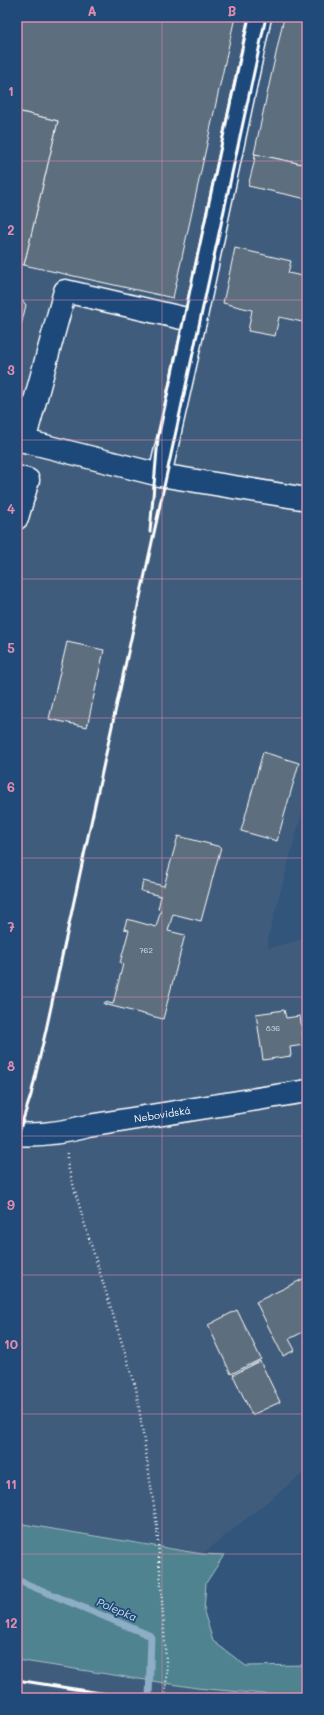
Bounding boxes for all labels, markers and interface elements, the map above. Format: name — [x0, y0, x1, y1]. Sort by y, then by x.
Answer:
text: A — [87, 2, 97, 19]
text: B — [228, 2, 237, 19]
text: 1 — [8, 82, 14, 99]
text: 2 — [7, 221, 15, 238]
text: 3 — [7, 361, 15, 378]
text: 4 — [7, 500, 15, 517]
text: 5 — [7, 639, 15, 656]
text: 6 — [7, 778, 15, 795]
text: 7 — [7, 918, 15, 935]
house number: 762 — [139, 945, 153, 955]
house number: 836 — [266, 1023, 280, 1033]
text: 8 — [7, 1057, 15, 1074]
street label: Nebovidská — [133, 1103, 192, 1126]
text: 9 — [7, 1196, 15, 1213]
text: 10 — [4, 1335, 18, 1352]
text: 11 — [5, 1475, 17, 1492]
water label: Polepka — [95, 1594, 140, 1624]
text: 12 — [4, 1614, 18, 1631]

